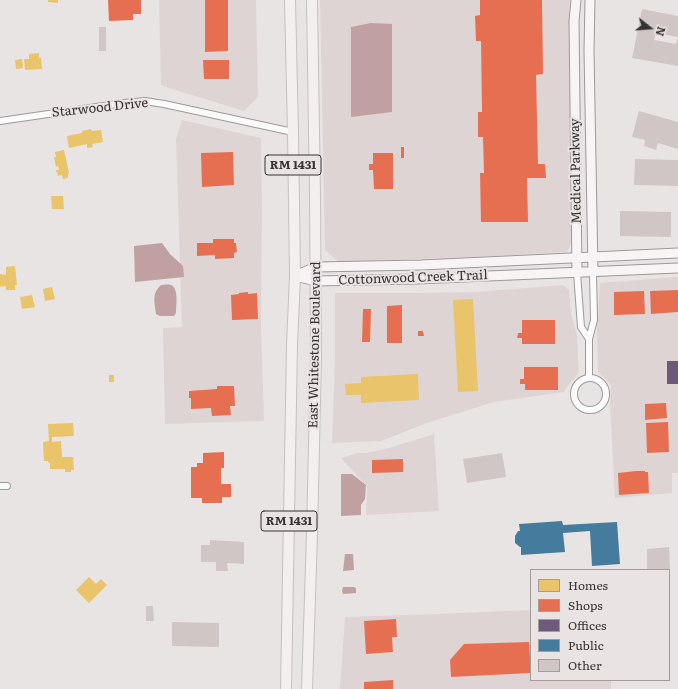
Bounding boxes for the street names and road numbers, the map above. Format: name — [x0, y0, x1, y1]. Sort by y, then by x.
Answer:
street label: Starwood Drive — [51, 95, 149, 121]
street label: Medical Parkway — [567, 118, 585, 224]
road number: RM 1431 — [265, 155, 321, 175]
street label: East Whitestone Boulevard — [306, 261, 324, 429]
street label: Cottonwood Creek Trail — [338, 268, 488, 288]
road number: RM 1431 — [261, 511, 317, 531]

